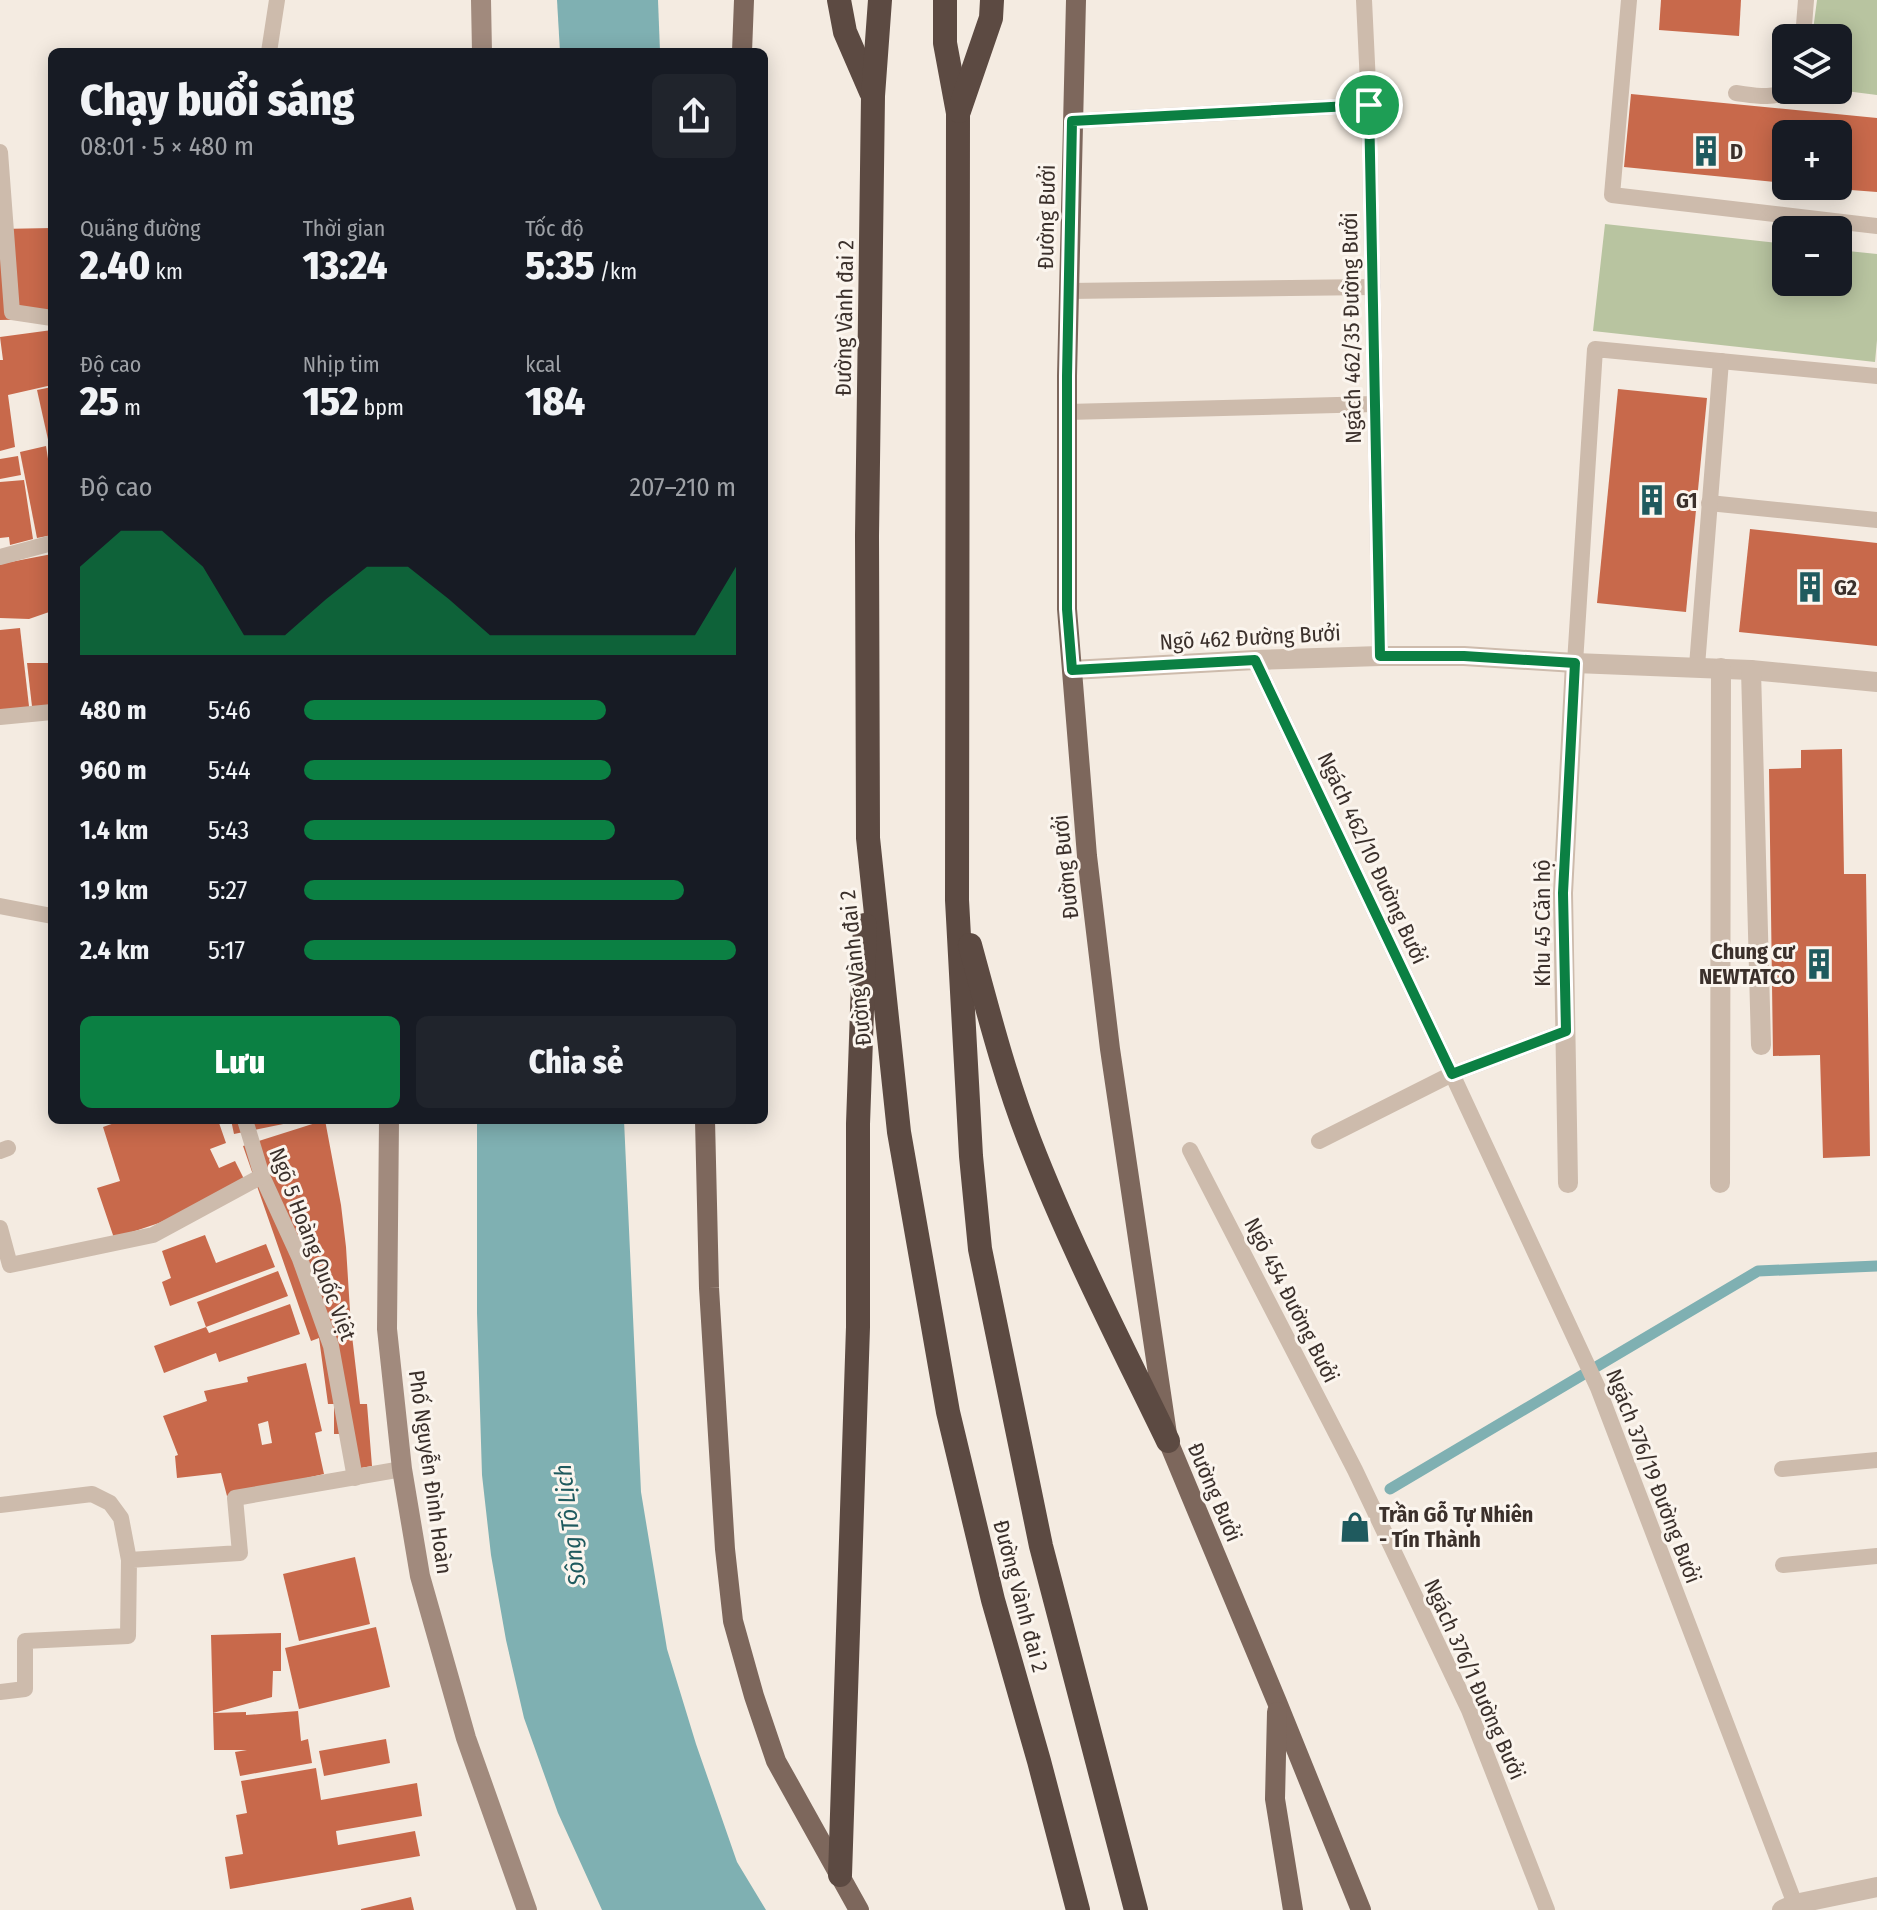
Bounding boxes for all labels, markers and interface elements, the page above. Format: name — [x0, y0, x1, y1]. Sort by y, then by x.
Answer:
map controls — [1772, 24, 1852, 296]
button: layers — [1772, 24, 1852, 104]
pin — [1335, 71, 1403, 139]
text: Chạy buổi sáng — [80, 74, 354, 127]
button: share — [652, 74, 736, 158]
icon: arrive — [1347, 83, 1391, 127]
button: + — [1772, 120, 1852, 200]
text: 08:01 · 5 × 480 m — [80, 131, 254, 162]
building icon: D — [1689, 134, 1723, 168]
place label: D — [1730, 138, 1743, 165]
street label: Đường Bưởi — [1032, 164, 1061, 270]
street label: Ngách 462/35 Đường Bưởi — [1336, 212, 1367, 444]
text: Quãng đường — [80, 215, 201, 242]
text: Thời gian — [303, 215, 385, 242]
text: Tốc độ — [525, 215, 584, 242]
button: − — [1772, 216, 1852, 296]
street label: Đường Vành đai 2 — [830, 240, 859, 396]
text: 2.40 — [80, 242, 150, 290]
text: 13:24 — [303, 242, 387, 290]
text: 5:35 — [525, 242, 595, 290]
text: km — [150, 258, 183, 285]
text: /km — [595, 258, 637, 285]
text: Độ cao — [80, 351, 141, 378]
text: Nhịp tim — [303, 351, 380, 378]
text: kcal — [525, 351, 561, 378]
text: 25 — [80, 378, 119, 426]
text: 152 — [303, 378, 358, 426]
text: 184 — [525, 378, 585, 426]
text: m — [119, 394, 141, 421]
text: bpm — [358, 394, 404, 421]
text: Độ cao — [80, 472, 153, 503]
text: 207–210 m — [630, 472, 736, 503]
building icon: G1 — [1635, 483, 1669, 517]
place label: G1 — [1676, 487, 1698, 514]
building icon: G2 — [1793, 570, 1827, 604]
place label: G2 — [1834, 574, 1857, 601]
street label: Ngõ 462 Đường Bưởi — [1159, 619, 1341, 656]
text: 480 m — [80, 695, 147, 726]
text: 5:46 — [208, 695, 251, 726]
street label: Ngách 462/10 Đường Bưởi — [1312, 748, 1433, 968]
text: 960 m — [80, 755, 146, 786]
text: 5:44 — [208, 755, 250, 786]
street label: Đường Bưởi — [1047, 813, 1084, 921]
text: 1.4 km — [80, 815, 148, 846]
text: 5:43 — [208, 815, 249, 846]
street label: Khu 45 Căn hộ — [1529, 859, 1556, 987]
text: 1.9 km — [80, 875, 148, 906]
text: 5:27 — [208, 875, 247, 906]
street label: Đường Vành đai 2 — [834, 889, 877, 1047]
text: 2.4 km — [80, 935, 149, 966]
text: 5:17 — [208, 935, 245, 966]
place label: Chung cư NEWTATCO — [1699, 938, 1796, 990]
building icon: Chung cư NEWTATCO — [1802, 947, 1836, 981]
button: Lưu — [80, 1016, 400, 1108]
button: Chia sẻ — [416, 1016, 736, 1108]
street label: Ngõ 5 Hoàng Quốc Việt — [263, 1144, 362, 1345]
street label: Ngõ 454 Đường Bưởi — [1238, 1213, 1345, 1387]
street label: Ngách 376/19 Đường Bưởi — [1600, 1365, 1707, 1587]
street label: Phố Nguyễn Đình Hoàn — [403, 1368, 458, 1576]
street label: Đường Bưởi — [1182, 1439, 1247, 1546]
water label: Sông Tô Lịch — [549, 1463, 591, 1588]
place label: Trần Gỗ Tự Nhiên - Tín Thành — [1379, 1500, 1533, 1553]
shop icon: Trần Gỗ Tự Nhiên - Tín Thành — [1338, 1510, 1372, 1544]
street label: Đường Vành đai 2 — [987, 1517, 1054, 1675]
street label: Ngách 376/1 Đường Bưởi — [1418, 1575, 1531, 1784]

